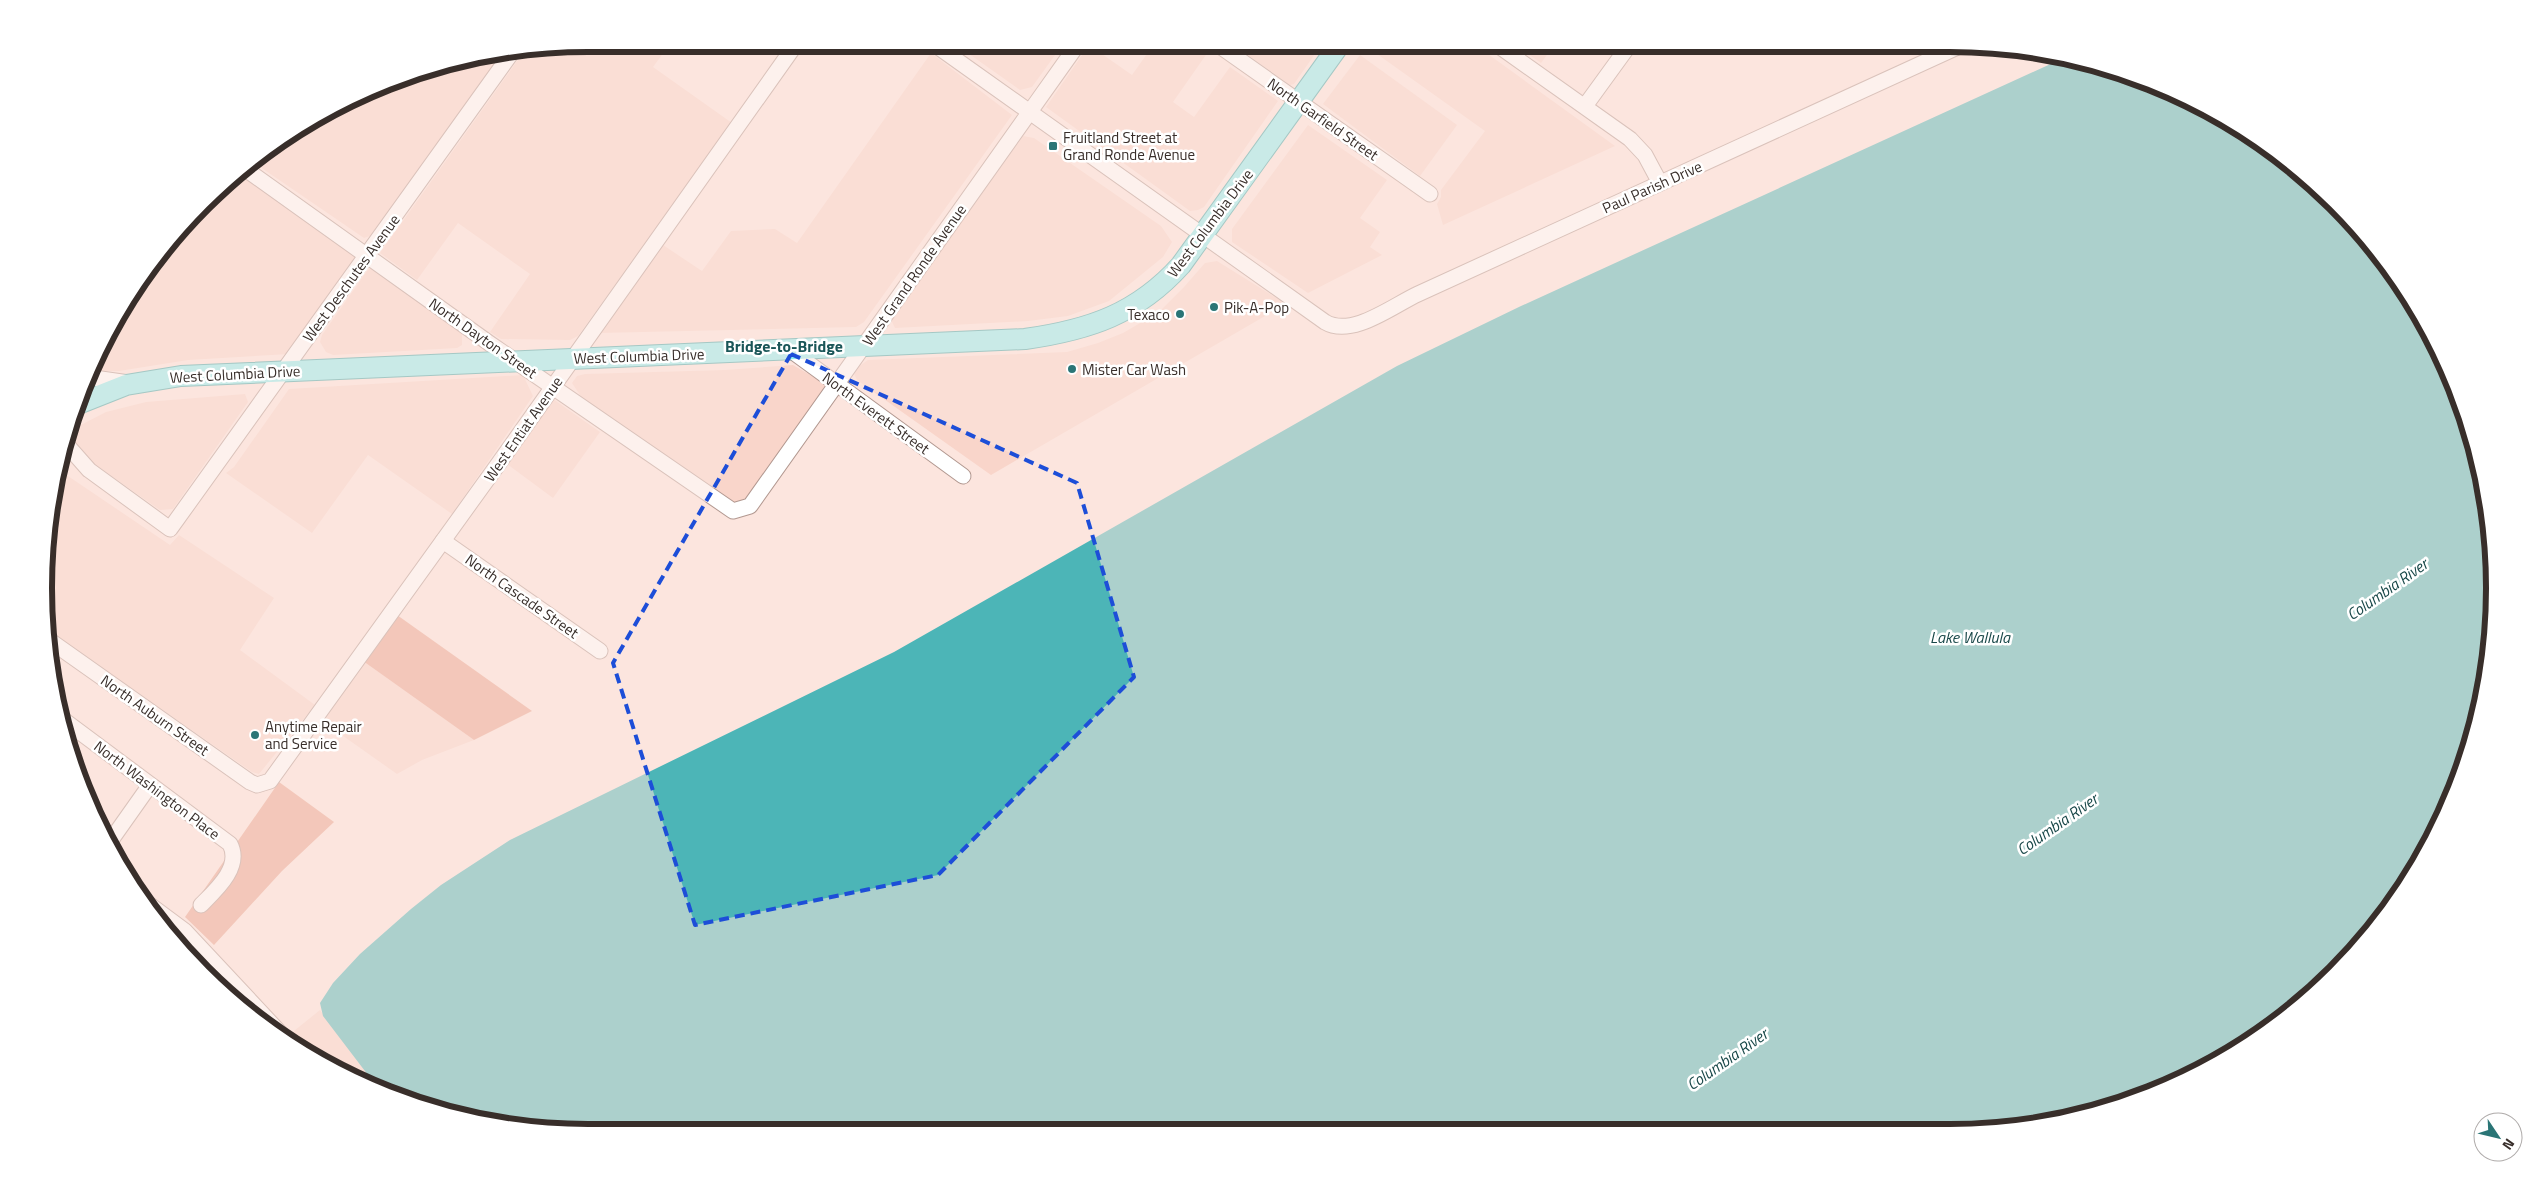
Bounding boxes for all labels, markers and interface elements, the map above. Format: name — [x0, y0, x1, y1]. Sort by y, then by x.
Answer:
street label: North Garfield Street — [1263, 72, 1384, 166]
place label: Fruitland Street at Grand Ronde Avenue — [1063, 126, 1195, 166]
marker: Fruitland Street at Grand Ronde Avenue — [1047, 140, 1059, 152]
street label: Paul Parish Drive — [1598, 155, 1706, 219]
street label: West Columbia Drive — [1161, 164, 1259, 282]
street label: West Grand Ronde Avenue — [856, 200, 972, 350]
street label: West Deschutes Avenue — [297, 209, 405, 347]
street label: North Dayton Street — [424, 292, 542, 384]
place label: Pik-A-Pop — [1224, 296, 1289, 319]
marker: Pik-A-Pop — [1208, 301, 1220, 313]
place label: Texaco — [1127, 303, 1170, 326]
marker: Texaco — [1174, 308, 1186, 320]
district label: Bridge-to-Bridge — [725, 334, 843, 358]
street label: West Columbia Drive — [573, 342, 705, 370]
place label: Mister Car Wash — [1082, 358, 1186, 381]
street label: West Columbia Drive — [169, 359, 301, 389]
marker: Mister Car Wash — [1066, 363, 1078, 375]
street label: North Everett Street — [818, 366, 935, 460]
street label: West Entiat Avenue — [478, 372, 568, 486]
street label: North Cascade Street — [461, 548, 584, 644]
water label: Columbia River — [2342, 551, 2434, 626]
water label: Lake Wallula — [1930, 625, 2011, 649]
street label: North Auburn Street — [96, 669, 215, 761]
place label: Anytime Repair and Service — [265, 715, 362, 755]
marker: Anytime Repair and Service — [249, 729, 261, 741]
street label: North Washington Place — [89, 735, 225, 845]
water label: Columbia River — [2012, 786, 2104, 861]
water label: Columbia River — [1682, 1021, 1774, 1096]
north arrow — [2473, 1112, 2523, 1162]
text: N — [2498, 1135, 2520, 1155]

